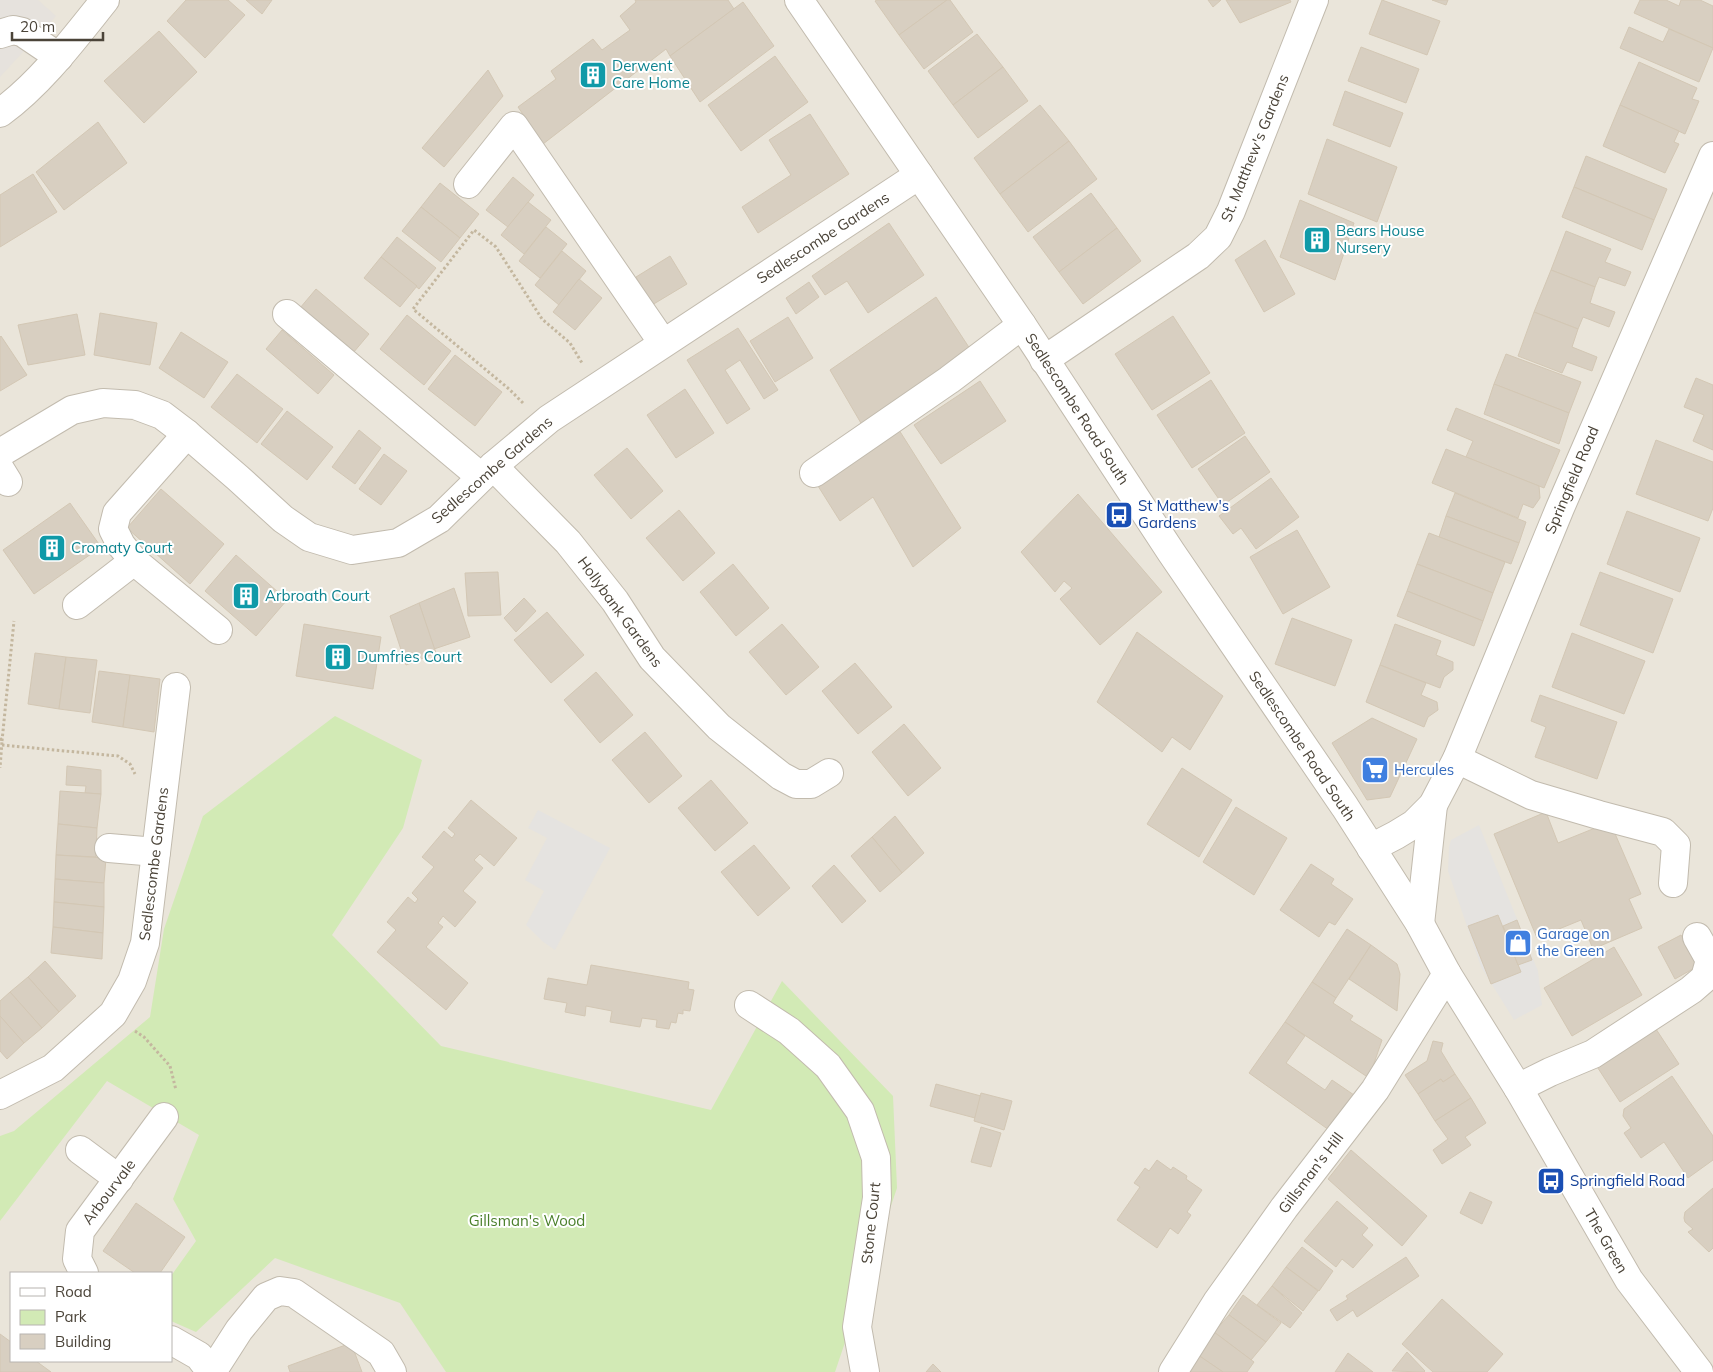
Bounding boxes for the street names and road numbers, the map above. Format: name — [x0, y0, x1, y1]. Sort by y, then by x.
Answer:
street label: St. Matthew's Gardens — [1216, 71, 1293, 224]
street label: Sedlescombe Gardens — [753, 188, 893, 288]
street label: Sedlescombe Road South — [1021, 329, 1134, 488]
street label: Sedlescombe Gardens — [427, 412, 556, 527]
street label: Springfield Road — [1540, 423, 1603, 537]
street label: Hollybank Gardens — [574, 553, 667, 671]
street label: Sedlescombe Road South — [1245, 667, 1360, 824]
street label: Sedlescombe Gardens — [135, 786, 172, 942]
street label: Gillsman's Hill — [1274, 1128, 1347, 1217]
street label: Arbourvale — [78, 1155, 139, 1228]
street label: Stone Court — [857, 1181, 884, 1265]
street label: The Green — [1580, 1205, 1633, 1276]

